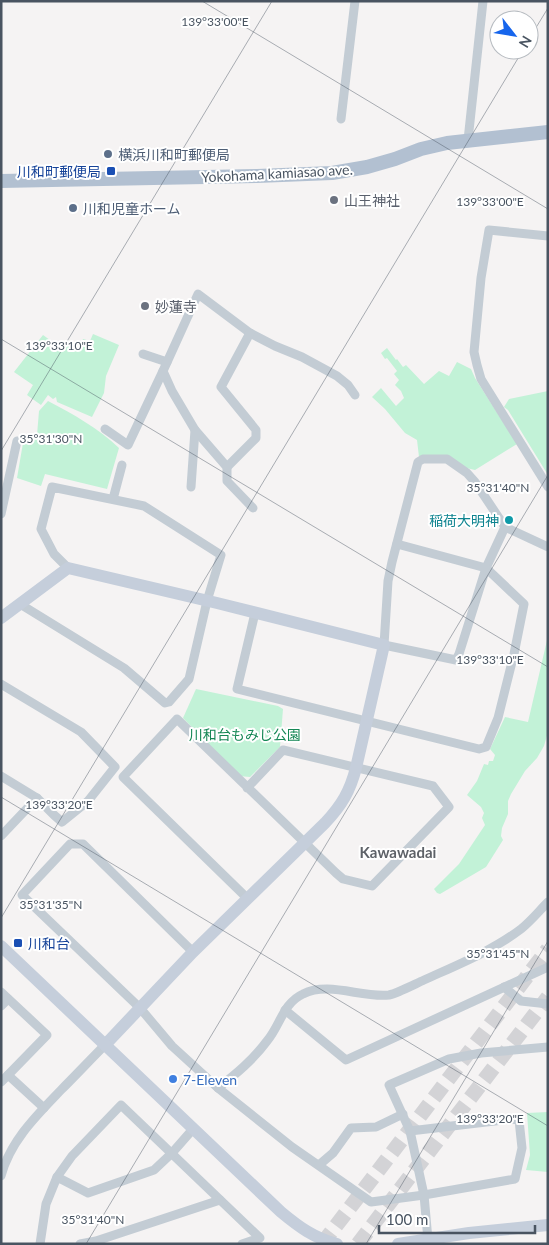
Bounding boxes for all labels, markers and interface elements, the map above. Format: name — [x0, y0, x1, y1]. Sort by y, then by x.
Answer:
north arrow — [489, 10, 539, 60]
text: 139°33'00"E — [181, 14, 249, 29]
text: N — [516, 33, 536, 51]
place label: 横浜川和町郵便局 — [118, 146, 230, 163]
marker: 横浜川和町郵便局 — [102, 148, 114, 160]
street label: Yokohama kamiasao ave. — [201, 161, 353, 185]
place label: 川和町郵便局 — [17, 163, 101, 180]
marker: 川和町郵便局 — [105, 165, 117, 177]
place label: 山王神社 — [344, 192, 400, 209]
marker: 山王神社 — [328, 194, 340, 206]
text: 139°33'00"E — [456, 194, 524, 209]
place label: 川和児童ホーム — [83, 200, 181, 217]
marker: 川和児童ホーム — [67, 202, 79, 214]
place label: 妙蓮寺 — [155, 298, 197, 315]
marker: 妙蓮寺 — [139, 300, 151, 312]
text: 139°33'10"E — [25, 338, 93, 353]
text: 35°31'30"N — [20, 431, 82, 446]
text: 35°31'40"N — [467, 480, 529, 495]
place label: 稲荷大明神 — [429, 512, 499, 529]
marker: 稲荷大明神 — [503, 514, 515, 526]
text: 139°33'10"E — [456, 652, 524, 667]
park label: 川和台もみじ公園 — [189, 726, 301, 743]
text: 139°33'20"E — [25, 797, 93, 812]
district label: Kawawadai — [360, 843, 437, 861]
text: 35°31'35"N — [20, 897, 82, 912]
place label: 川和台 — [28, 935, 70, 952]
marker: 川和台 — [12, 937, 24, 949]
text: 35°31'45"N — [467, 946, 529, 961]
place label: 7-Eleven — [183, 1071, 237, 1088]
marker: 7-Eleven — [167, 1073, 179, 1085]
text: 139°33'20"E — [456, 1111, 524, 1126]
scale bar — [379, 1202, 535, 1234]
text: 100 m — [386, 1210, 428, 1228]
text: 35°31'40"N — [62, 1212, 124, 1227]

